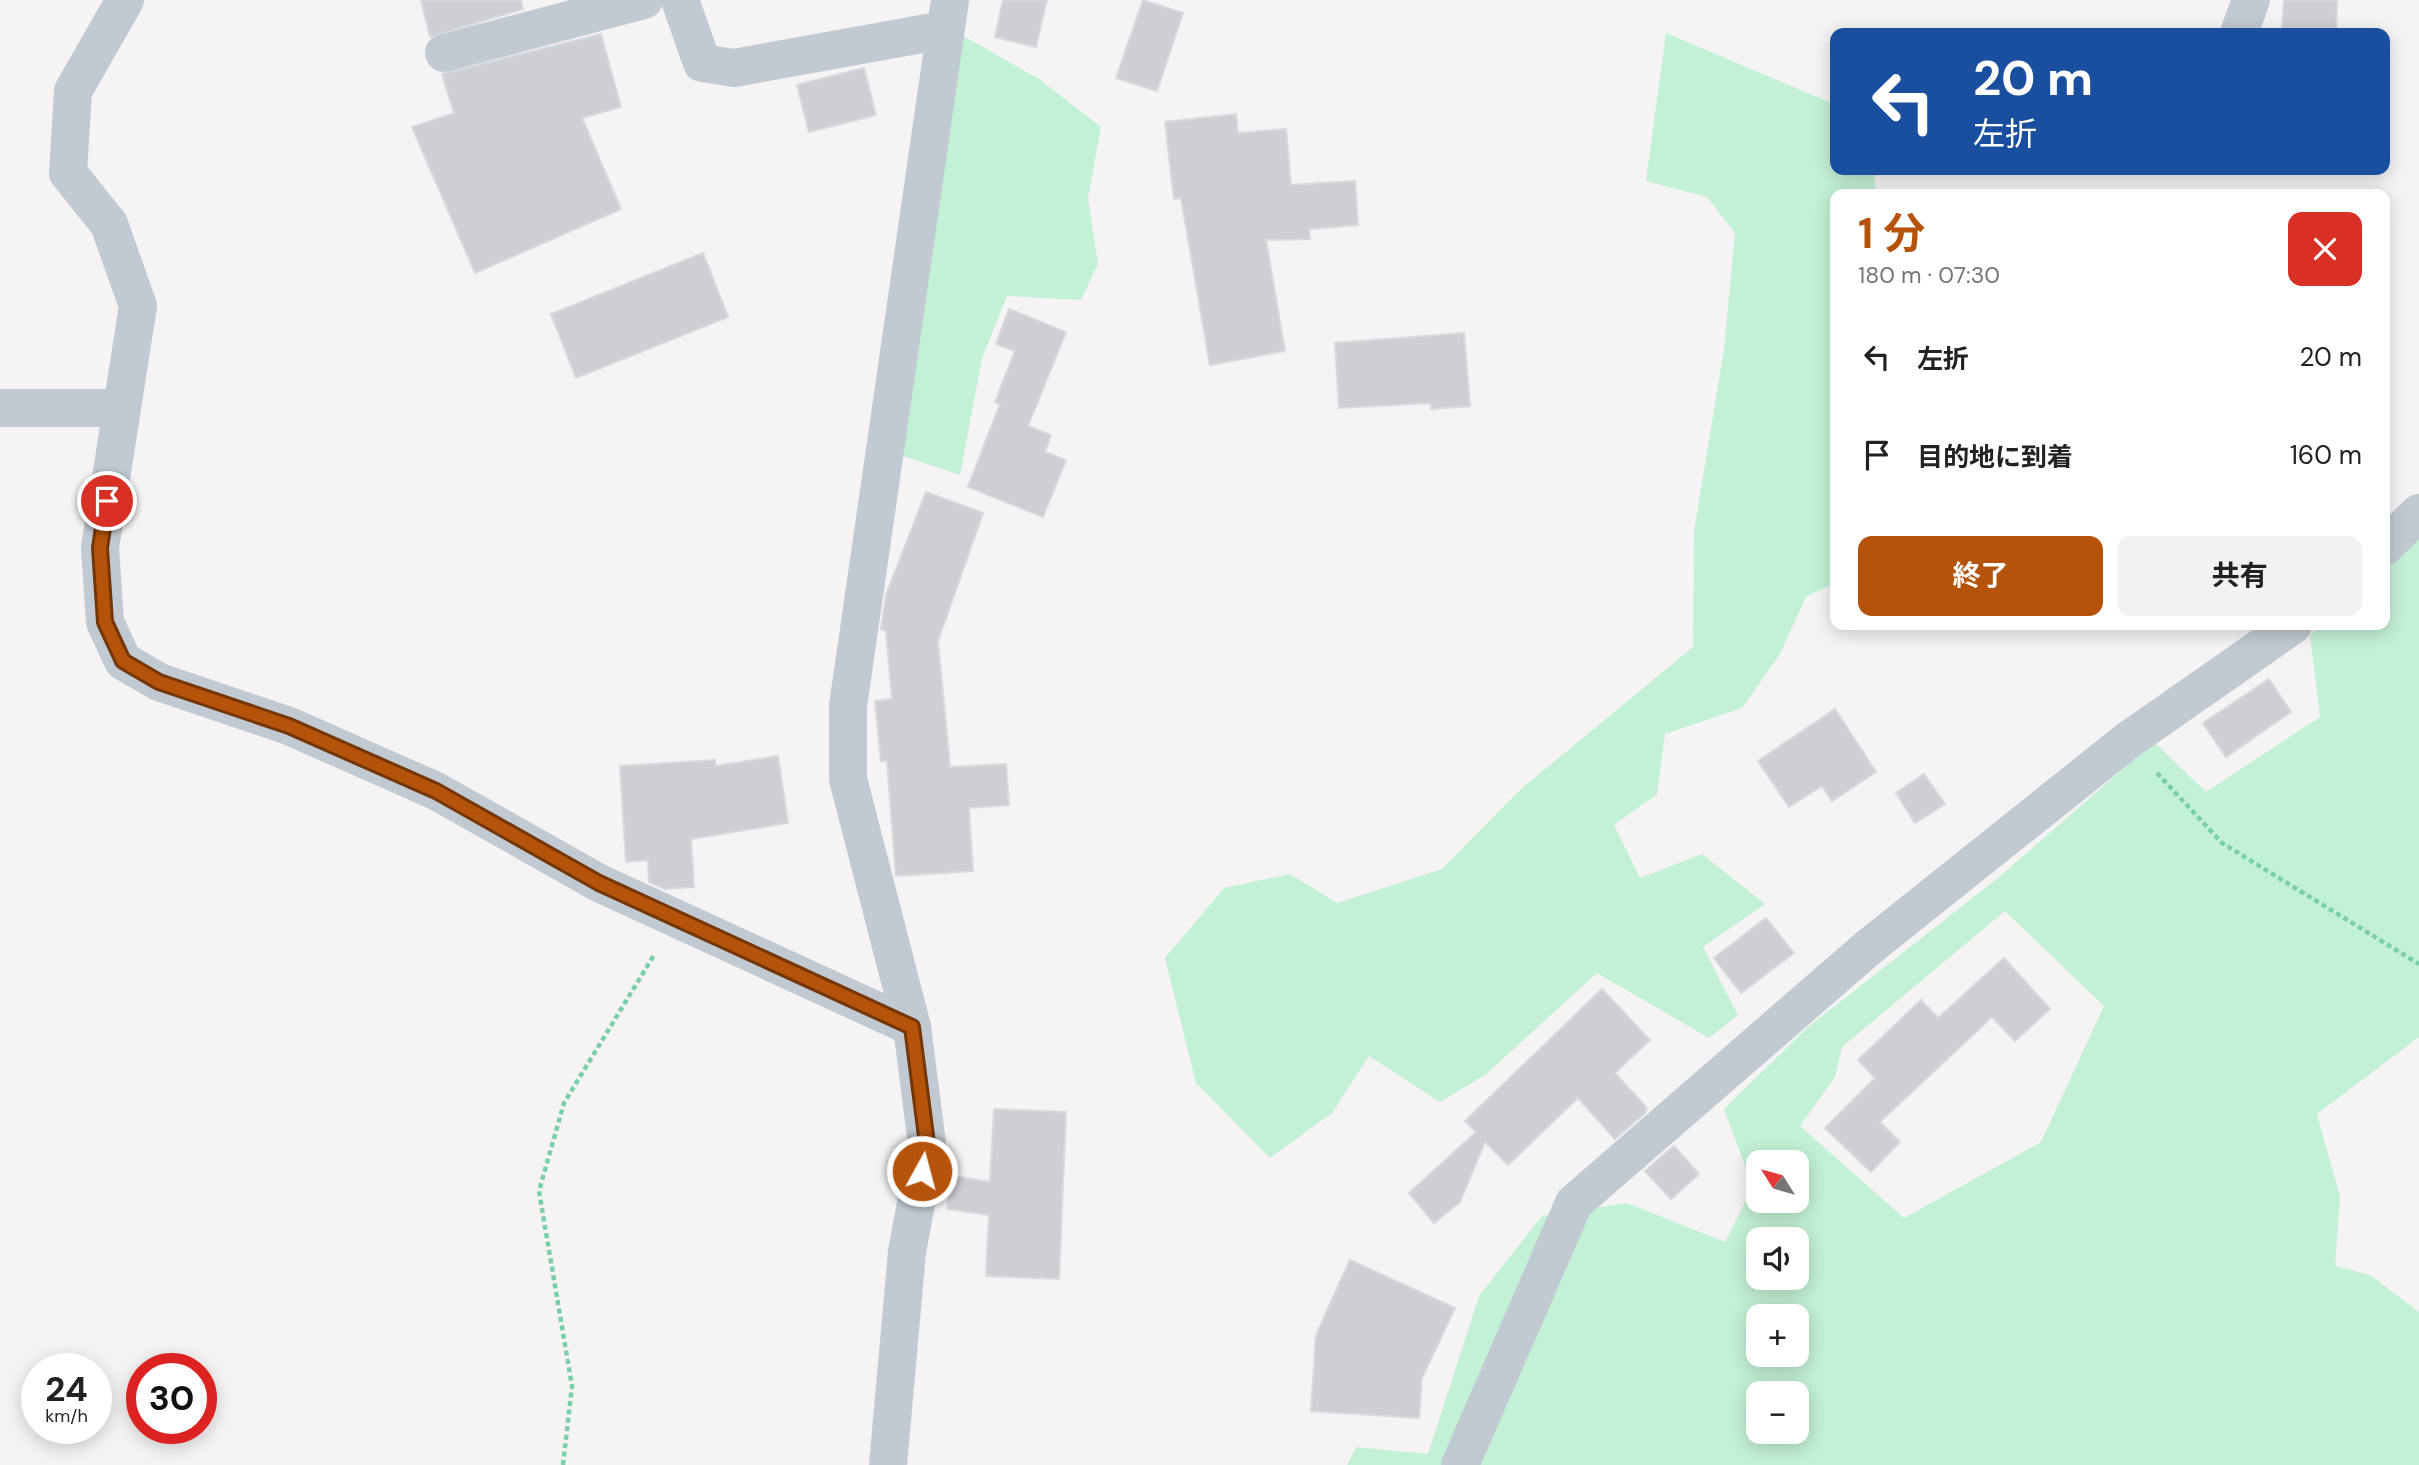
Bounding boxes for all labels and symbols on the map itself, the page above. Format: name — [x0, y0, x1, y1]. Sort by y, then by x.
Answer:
pin — [77, 471, 137, 531]
position arrow — [885, 1134, 959, 1208]
north arrow — [1746, 1150, 1810, 1213]
speed limit sign: 30 — [126, 1353, 217, 1444]

